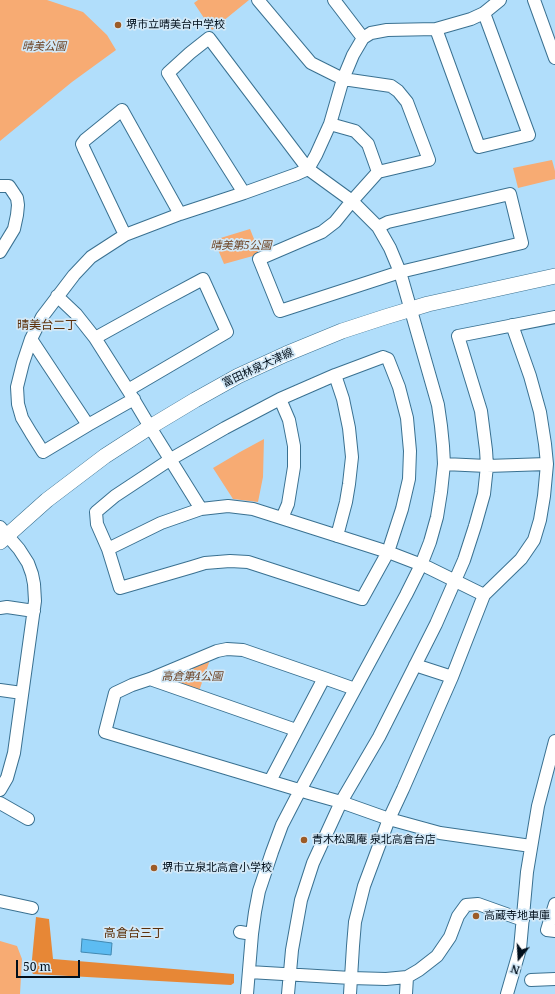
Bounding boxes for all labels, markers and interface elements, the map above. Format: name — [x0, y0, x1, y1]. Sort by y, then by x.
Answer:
place label: 堺市立晴美台中学校 — [126, 18, 225, 32]
marker: 堺市立晴美台中学校 — [113, 20, 123, 30]
park label: 晴美公園 — [22, 40, 66, 54]
park label: 晴美第5公園 — [210, 239, 272, 253]
district label: 晴美台二丁 — [17, 319, 77, 333]
street label: 富田林泉大津線 — [220, 346, 296, 390]
park label: 高倉第4公園 — [161, 670, 223, 684]
place label: 青木松風庵 泉北高倉台店 — [312, 833, 436, 847]
marker: 青木松風庵 泉北高倉台店 — [299, 835, 309, 845]
place label: 堺市立泉北高倉小学校 — [162, 861, 272, 875]
marker: 堺市立泉北高倉小学校 — [149, 863, 159, 873]
place label: 高蔵寺地車庫 — [484, 909, 550, 923]
marker: 高蔵寺地車庫 — [471, 911, 481, 921]
district label: 高倉台三丁 — [104, 927, 164, 941]
north arrow — [499, 938, 539, 978]
scale bar — [18, 952, 82, 978]
text: 50 m — [23, 958, 51, 975]
text: N — [509, 961, 522, 978]

